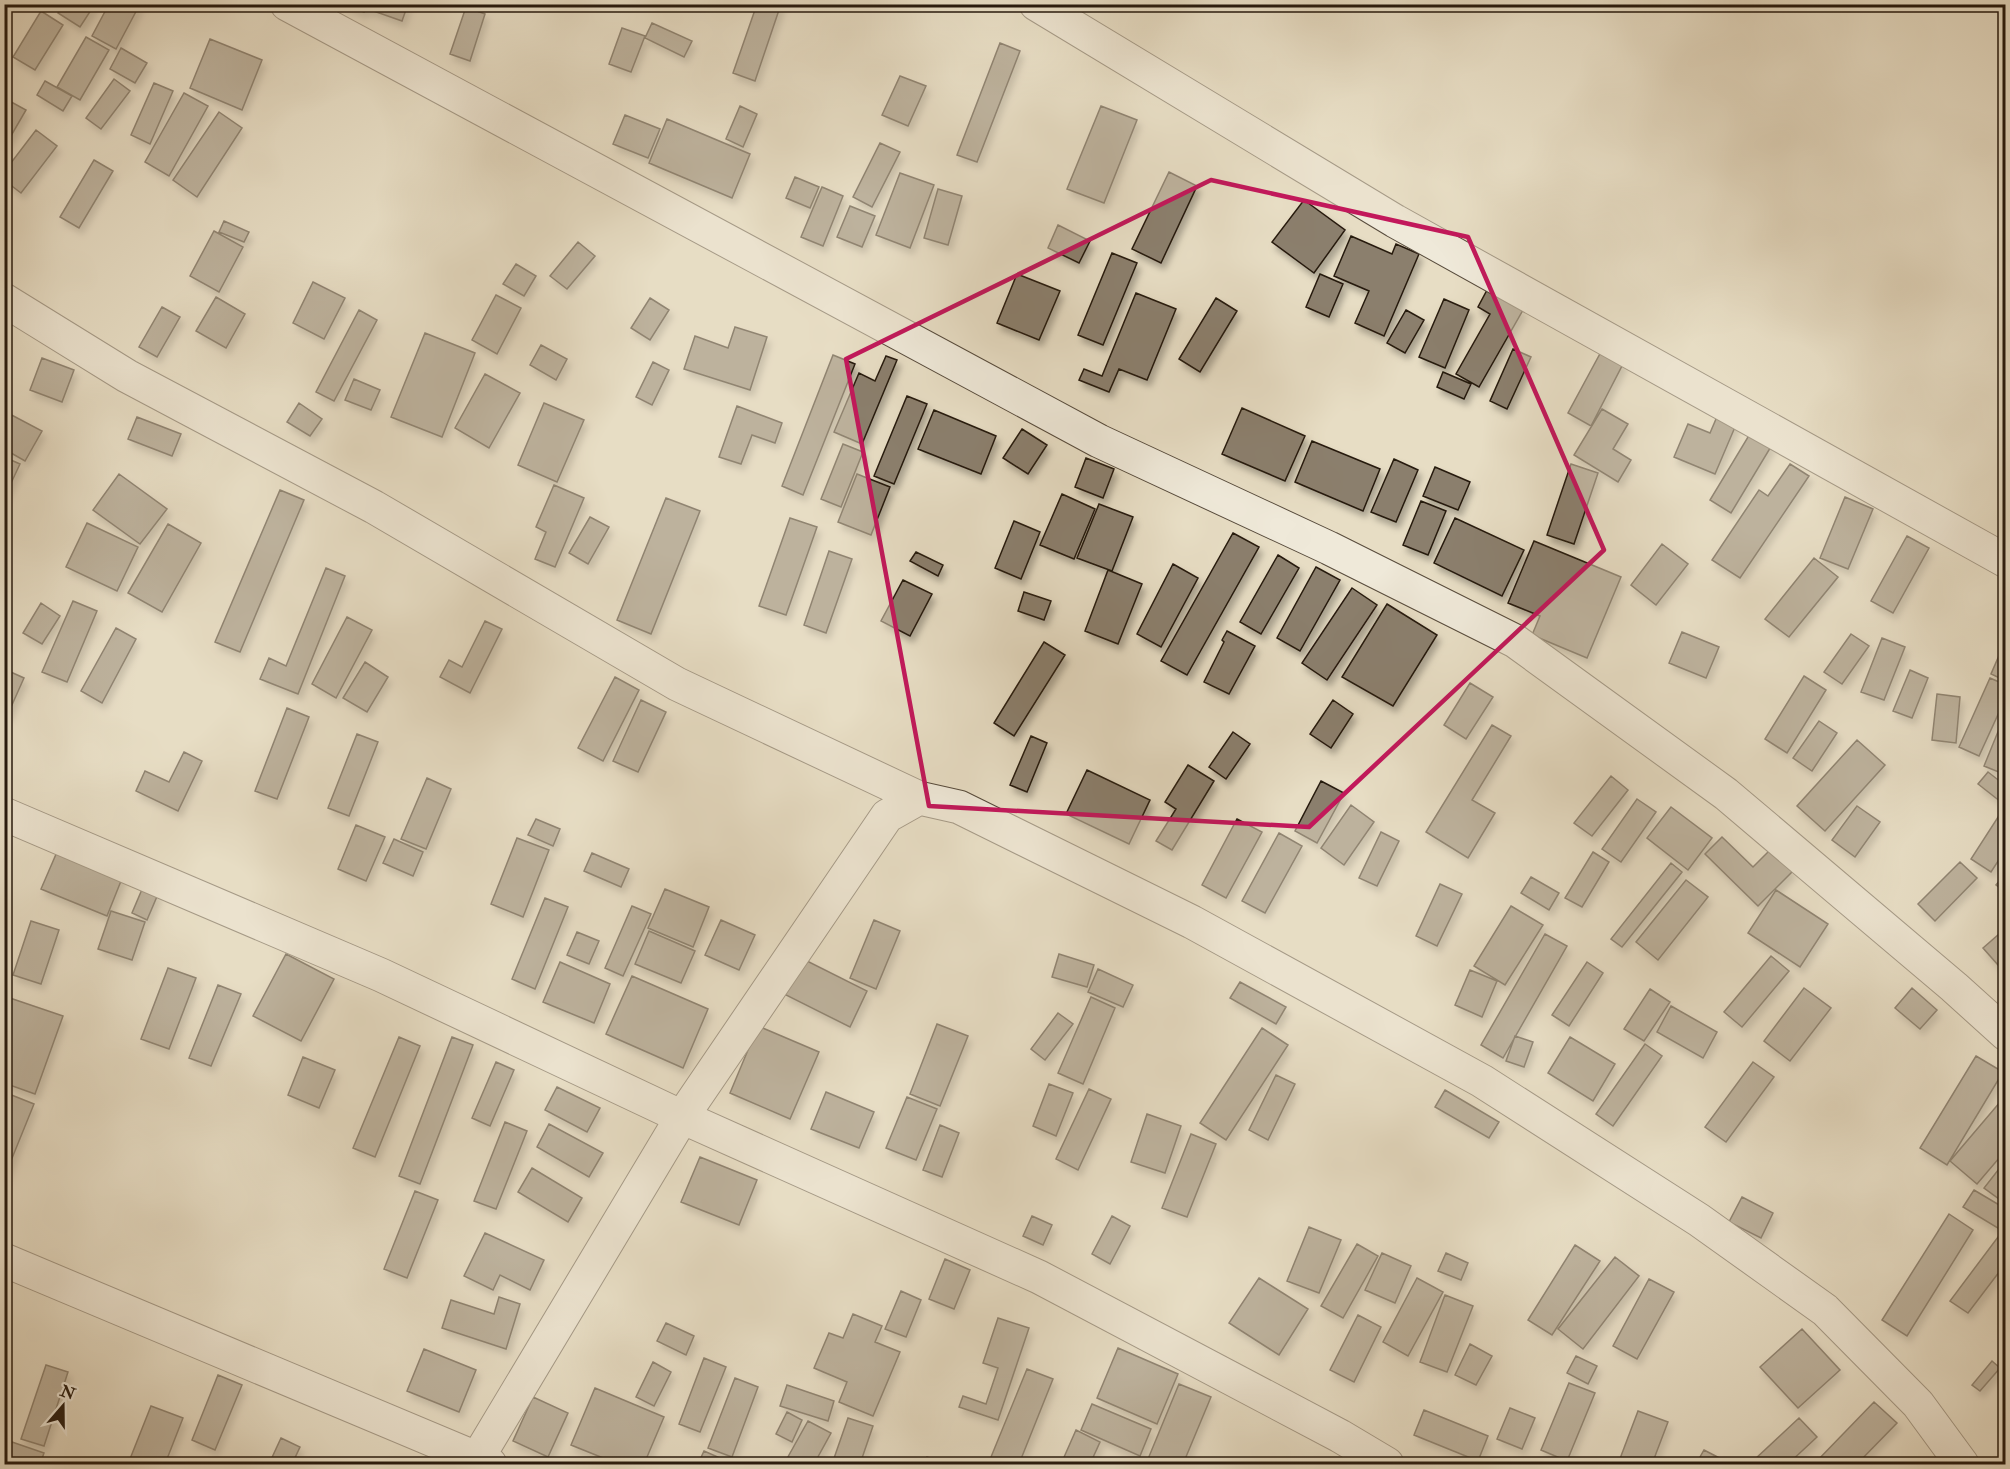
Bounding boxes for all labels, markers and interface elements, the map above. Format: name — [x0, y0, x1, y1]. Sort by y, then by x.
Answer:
north arrow — [33, 1376, 93, 1436]
text: N — [57, 1381, 79, 1405]

